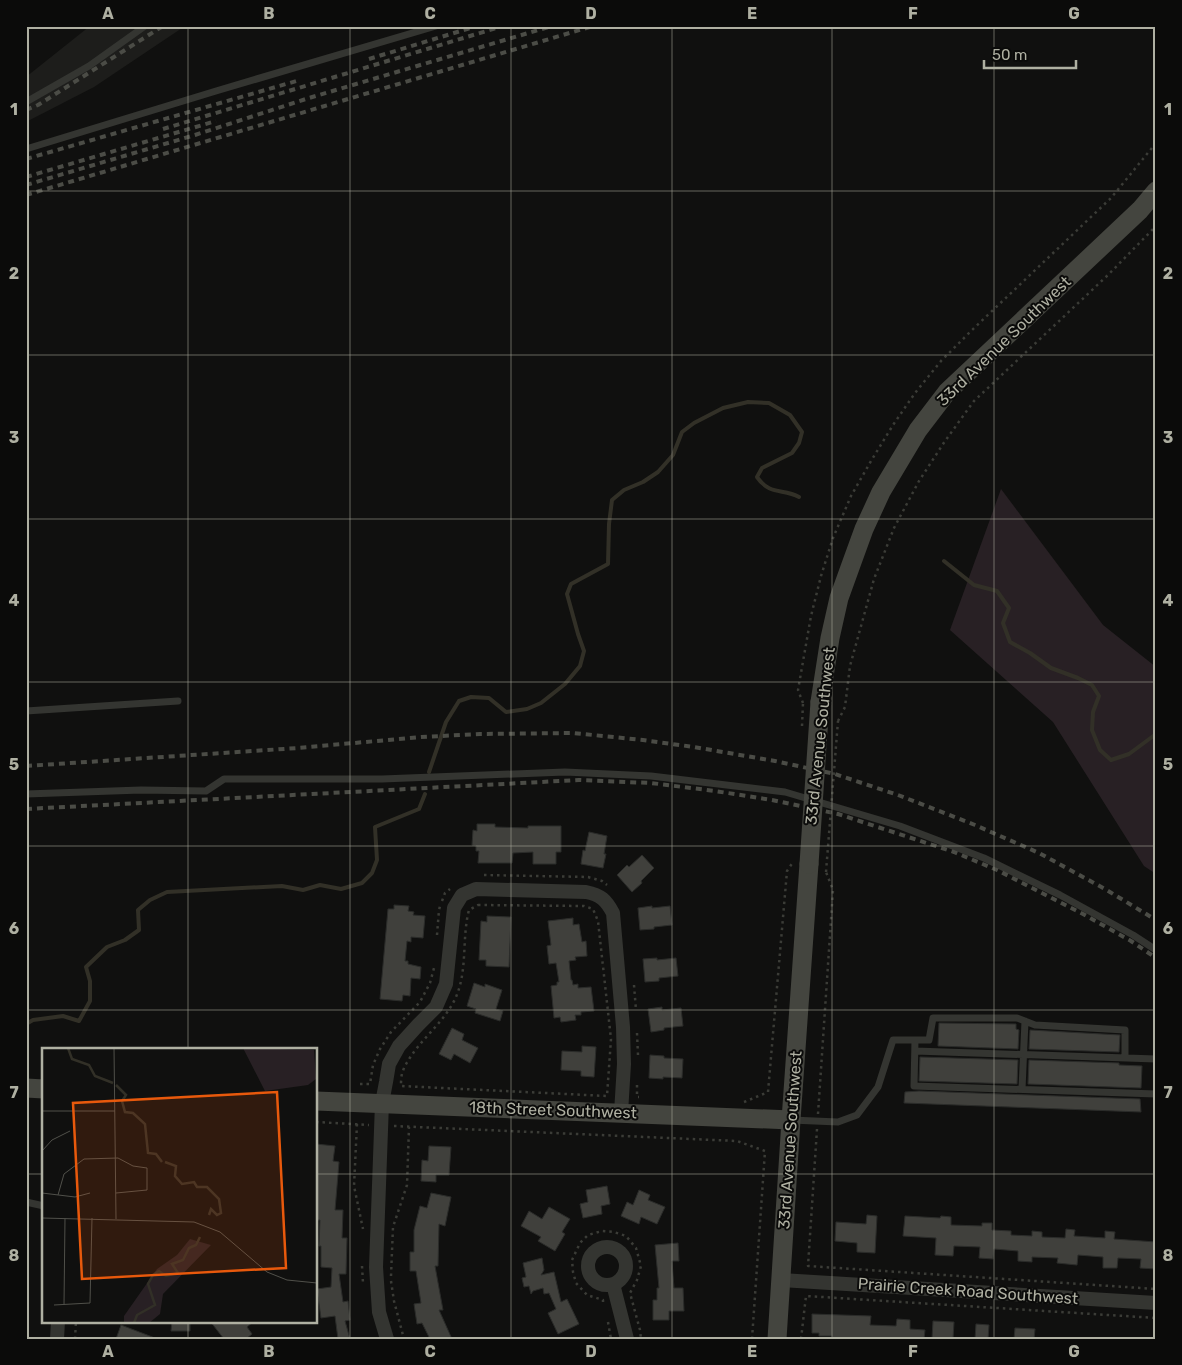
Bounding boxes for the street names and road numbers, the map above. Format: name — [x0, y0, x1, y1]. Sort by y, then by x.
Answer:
street label: 33rd Avenue Southwest — [933, 272, 1075, 410]
street label: 33rd Avenue Southwest — [801, 646, 839, 826]
street label: 33rd Avenue Southwest — [774, 1050, 806, 1230]
street label: 18th Street Southwest — [469, 1098, 637, 1122]
street label: Prairie Creek Road Southwest — [857, 1274, 1079, 1308]

